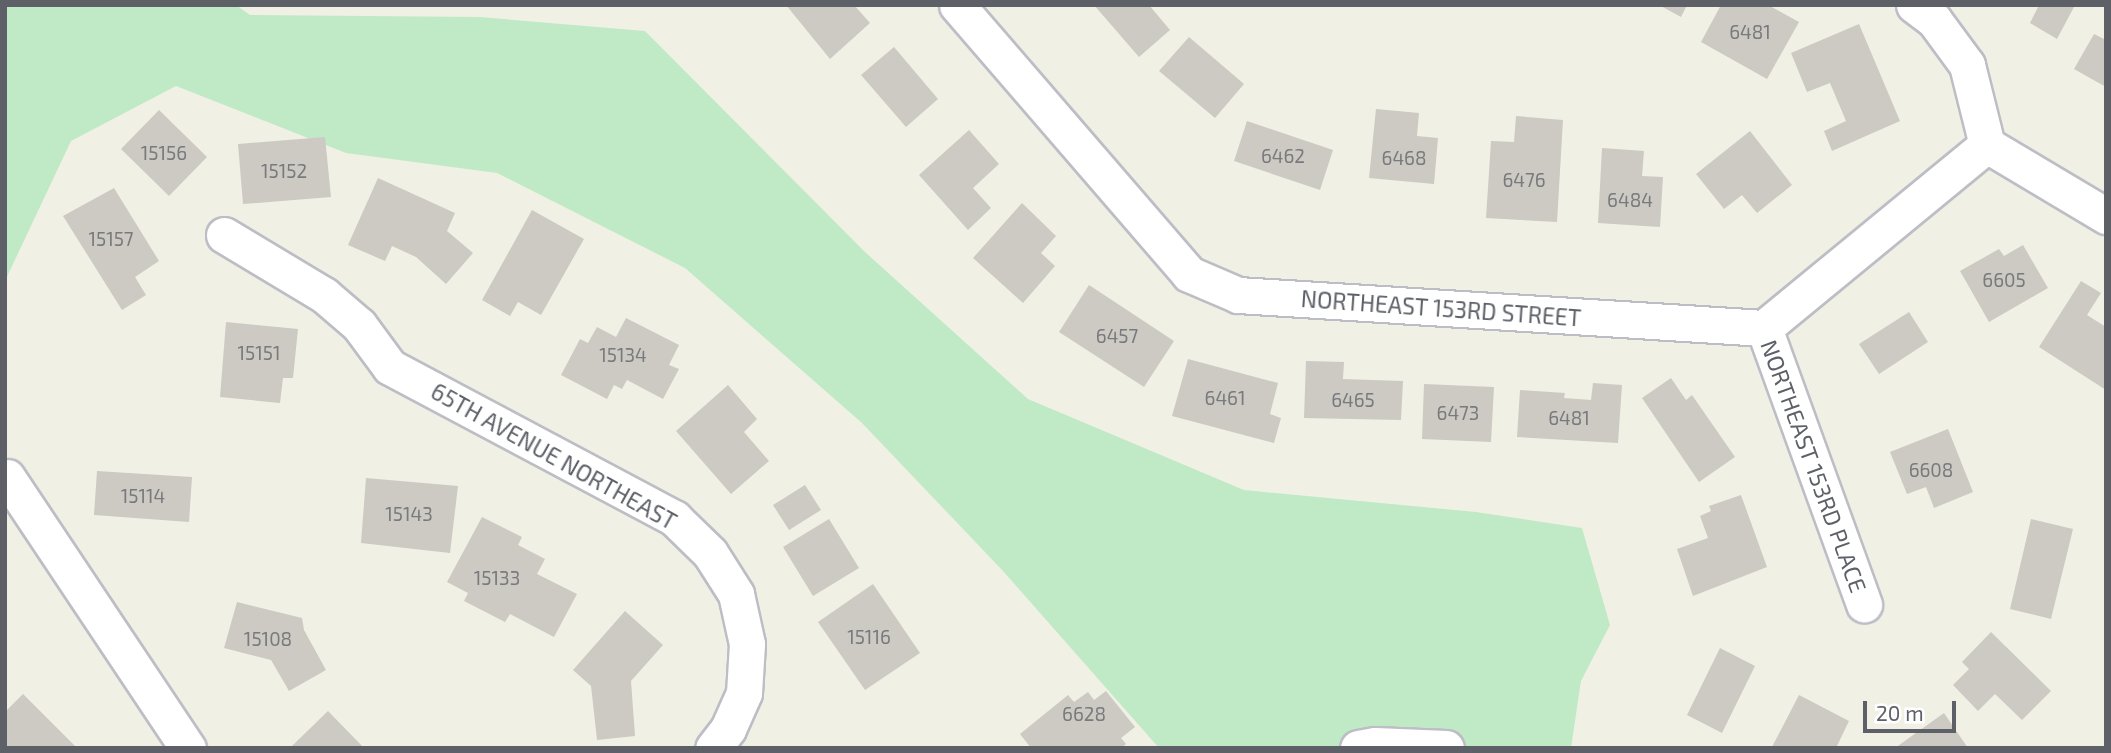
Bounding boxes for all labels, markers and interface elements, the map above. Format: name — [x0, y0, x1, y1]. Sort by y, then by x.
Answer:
house number: 6481 — [1729, 21, 1771, 43]
house number: 15156 — [141, 142, 187, 164]
house number: 6462 — [1261, 145, 1305, 167]
house number: 6468 — [1382, 147, 1426, 169]
house number: 15152 — [261, 160, 307, 182]
house number: 6476 — [1502, 169, 1546, 191]
house number: 6484 — [1607, 189, 1653, 211]
house number: 15157 — [88, 228, 134, 250]
house number: 6605 — [1982, 269, 2026, 291]
street label: NORTHEAST 153RD STREET — [1300, 284, 1582, 332]
house number: 6457 — [1096, 325, 1138, 347]
street label: NORTHEAST 153RD PLACE — [1755, 336, 1873, 596]
house number: 15151 — [237, 342, 281, 364]
house number: 15134 — [599, 344, 647, 366]
street label: 65TH AVENUE NORTHEAST — [426, 377, 682, 535]
house number: 6461 — [1205, 387, 1245, 409]
house number: 6465 — [1331, 389, 1375, 411]
house number: 6473 — [1437, 402, 1479, 424]
house number: 6481 — [1548, 407, 1590, 429]
house number: 6608 — [1909, 459, 1953, 481]
house number: 15114 — [121, 485, 165, 507]
house number: 15143 — [385, 503, 433, 525]
house number: 15133 — [474, 567, 520, 589]
house number: 15116 — [847, 626, 891, 648]
house number: 15108 — [244, 628, 292, 650]
scale bar — [1866, 686, 1959, 730]
text: 20 m — [1876, 700, 1924, 725]
house number: 6628 — [1062, 703, 1106, 725]

